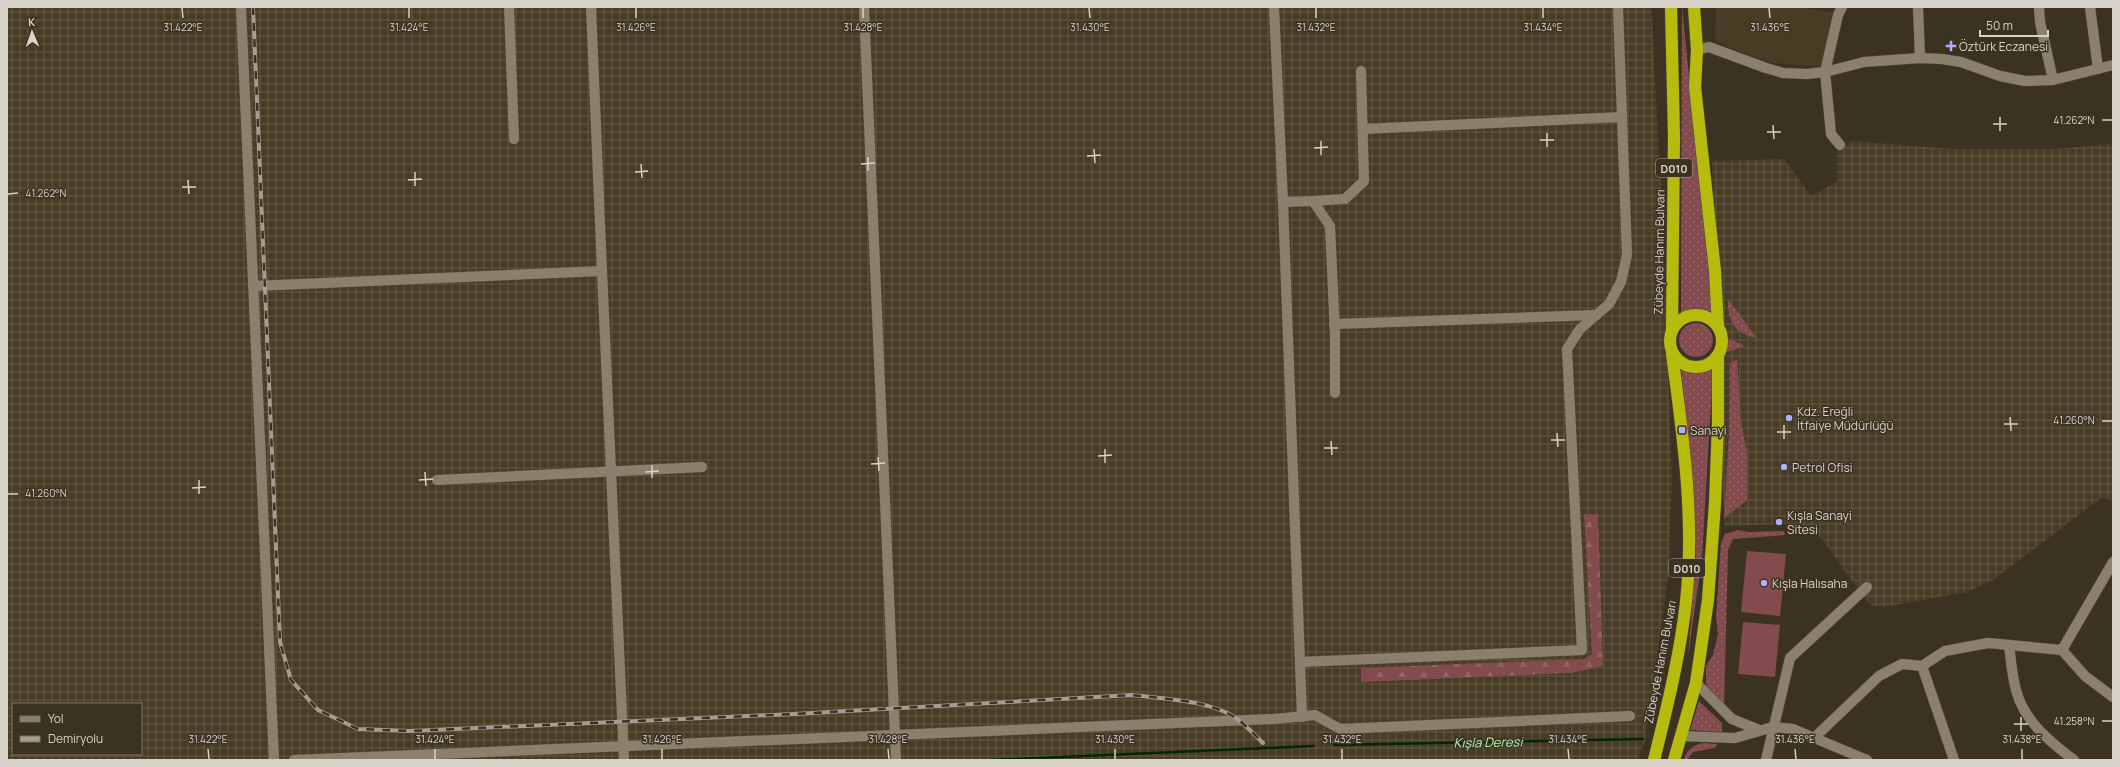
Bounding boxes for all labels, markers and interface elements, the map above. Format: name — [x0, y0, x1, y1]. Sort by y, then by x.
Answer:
north arrow — [12, 12, 52, 52]
scale bar — [1980, 12, 2048, 38]
text: K — [28, 14, 36, 29]
text: 50 m — [1986, 17, 2013, 34]
text: 31.422°E — [163, 20, 203, 34]
text: 31.424°E — [389, 20, 429, 34]
text: 31.426°E — [616, 20, 656, 34]
text: 31.428°E — [843, 20, 883, 34]
text: 31.430°E — [1070, 20, 1110, 34]
text: 31.432°E — [1297, 20, 1336, 34]
text: 31.434°E — [1523, 20, 1563, 34]
text: 31.436°E — [1750, 20, 1790, 34]
place label: Öztürk Eczanesi — [1959, 38, 2048, 55]
marker: Öztürk Eczanesi — [1946, 41, 1956, 51]
text: 41.262°N — [2054, 113, 2095, 127]
road number: D010 — [1656, 159, 1692, 177]
text: 41.262°N — [26, 186, 67, 200]
street label: Zübeyde Hanım Bulvarı — [1649, 189, 1669, 315]
place label: Kdz. Ereğli İtfaiye Müdürlüğü — [1797, 403, 1894, 434]
marker: Kdz. Ereğli İtfaiye Müdürlüğü — [1784, 413, 1794, 423]
text: 41.260°N — [2053, 413, 2095, 427]
place label: Sanayi — [1690, 422, 1727, 439]
marker: Sanayi — [1677, 425, 1687, 435]
place label: Petrol Ofisi — [1792, 459, 1853, 476]
marker: Petrol Ofisi — [1779, 462, 1789, 472]
text: 41.260°N — [25, 486, 67, 500]
place label: Kışla Sanayi Sitesi — [1787, 507, 1852, 538]
marker: Kışla Sanayi Sitesi — [1774, 517, 1784, 527]
road number: D010 — [1669, 559, 1705, 577]
place label: Kışla Halısaha — [1772, 575, 1847, 592]
marker: Kışla Halısaha — [1759, 578, 1769, 588]
street label: Zübeyde Hanım Bulvarı — [1640, 599, 1680, 725]
legend — [12, 703, 142, 755]
text: Yol — [48, 710, 64, 727]
text: 41.258°N — [2054, 714, 2094, 728]
text: Demiryolu — [48, 730, 103, 747]
text: 31.422°E — [188, 732, 228, 746]
text: 31.424°E — [415, 732, 455, 746]
text: 31.426°E — [642, 732, 682, 746]
text: 31.428°E — [868, 732, 908, 746]
text: 31.430°E — [1095, 732, 1135, 746]
text: 31.432°E — [1323, 732, 1362, 746]
water label: Kışla Deresi — [1453, 732, 1525, 752]
text: 31.434°E — [1548, 732, 1588, 746]
text: 31.436°E — [1775, 732, 1815, 746]
text: 31.438°E — [2003, 732, 2042, 746]

